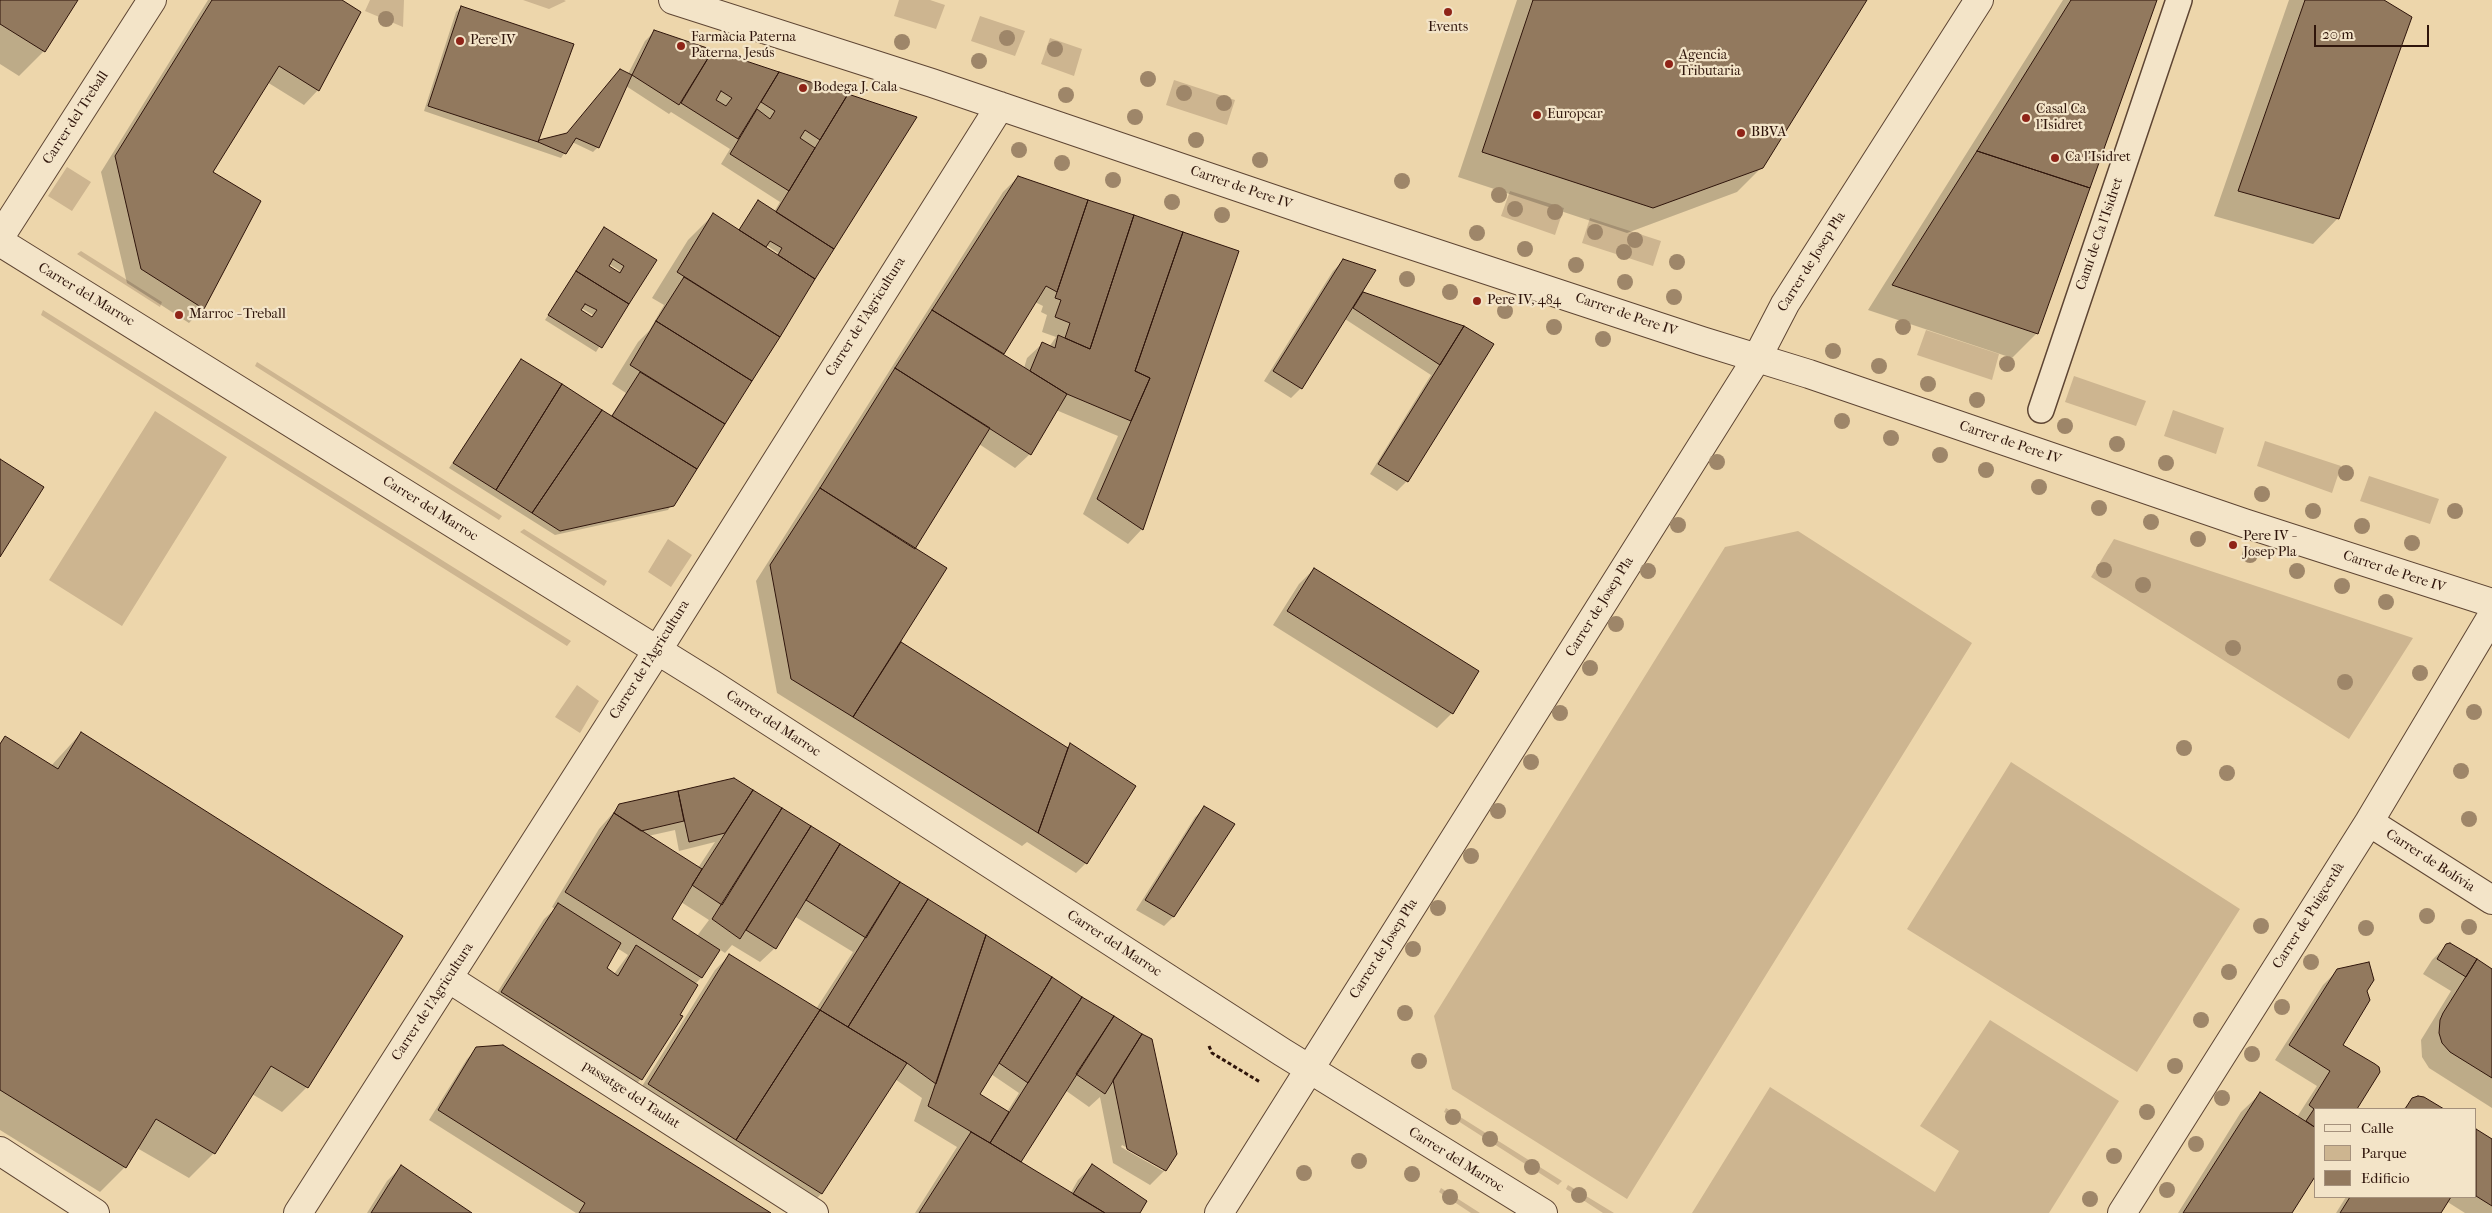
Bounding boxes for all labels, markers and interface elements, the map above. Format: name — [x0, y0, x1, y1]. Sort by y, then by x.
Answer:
marker: Events — [1442, 6, 1454, 18]
scale bar — [2317, 15, 2432, 47]
place label: Events — [1428, 20, 1468, 36]
text: 20 m — [2322, 25, 2354, 43]
place label: Farmàcia Paterna Paterna, Jesús — [691, 30, 796, 62]
place label: Pere IV — [470, 33, 515, 49]
marker: Pere IV — [454, 35, 466, 47]
marker: Farmàcia Paterna Paterna, Jesús — [675, 40, 687, 52]
place label: Agencia Tributaria — [1679, 48, 1741, 80]
marker: Agencia Tributaria — [1663, 58, 1675, 70]
street label: Carrer del Treball — [40, 68, 112, 168]
place label: Bodega J. Cala — [813, 80, 898, 96]
marker: Bodega J. Cala — [797, 82, 809, 94]
place label: Casal Ca l'Isidret — [2036, 102, 2086, 134]
place label: Europcar — [1547, 107, 1603, 123]
marker: Europcar — [1531, 109, 1543, 121]
marker: Casal Ca l'Isidret — [2020, 112, 2032, 124]
place label: BBVA — [1751, 125, 1786, 141]
marker: BBVA — [1735, 127, 1747, 139]
place label: Ca l'Isidret — [2065, 150, 2131, 166]
marker: Ca l'Isidret — [2049, 152, 2061, 164]
street label: Carrer de Pere IV — [1188, 163, 1294, 213]
street label: Camí de Ca l'Isidret — [2073, 175, 2127, 293]
street label: Carrer de Josep Pla — [1774, 209, 1850, 315]
street label: Carrer de l'Agricultura — [823, 254, 909, 380]
street label: Carrer del Marroc — [35, 260, 137, 330]
street label: Carrer de Pere IV — [1573, 290, 1679, 340]
place label: Pere IV, 484 — [1487, 293, 1561, 309]
marker: Pere IV, 484 — [1471, 295, 1483, 307]
place label: Marroc - Treball — [189, 307, 286, 323]
marker: Marroc - Treball — [173, 309, 185, 321]
street label: Carrer de Pere IV — [1957, 418, 2063, 468]
street label: Carrer del Marroc — [379, 473, 481, 545]
place label: Pere IV - Josep Pla — [2243, 529, 2297, 562]
marker: Pere IV - Josep Pla — [2227, 539, 2239, 551]
street label: Carrer de Pere IV — [2341, 548, 2447, 596]
street label: Carrer de Josep Pla — [1562, 554, 1638, 660]
street label: Carrer de l'Agricultura — [607, 597, 693, 723]
street label: Carrer del Marroc — [723, 687, 823, 761]
street label: Carrer de Bolívia — [2382, 826, 2478, 896]
street label: Carrer de Puigcerdà — [2270, 860, 2348, 972]
street label: Carrer de Josep Pla — [1346, 896, 1422, 1002]
street label: Carrer del Marroc — [1064, 907, 1164, 981]
street label: Carrer de l'Agricultura — [389, 940, 477, 1064]
street label: passatge del Taulat — [579, 1057, 683, 1133]
legend — [2314, 1108, 2477, 1198]
text: Calle — [2361, 1119, 2394, 1137]
street label: Carrer del Marroc — [1405, 1124, 1507, 1196]
text: Parque — [2361, 1144, 2407, 1162]
text: Edificio — [2361, 1169, 2410, 1187]

